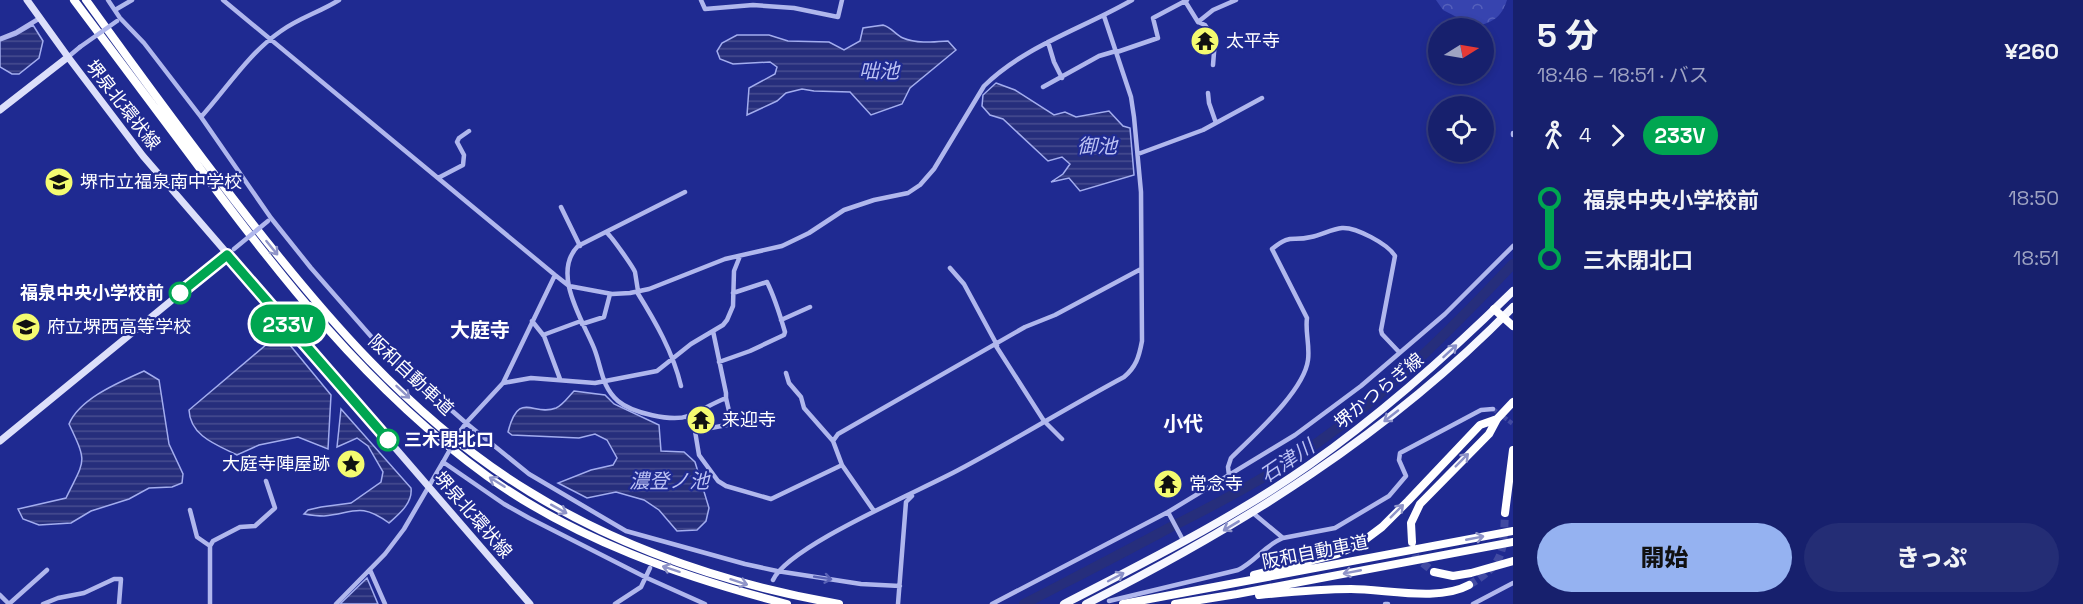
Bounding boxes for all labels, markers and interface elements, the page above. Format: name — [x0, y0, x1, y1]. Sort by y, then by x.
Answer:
text: 5 分 — [1537, 15, 1598, 57]
north arrow — [1428, 18, 1494, 84]
map controls — [1428, 18, 1494, 162]
temple icon: 太平寺 — [1189, 25, 1221, 57]
place label: 太平寺 — [1226, 29, 1280, 52]
text: ¥260 — [2004, 37, 2059, 65]
street label: 堺泉北環状線 — [81, 55, 166, 154]
water label: 咄池 — [859, 58, 901, 84]
text: 18:46 – 18:51 · バス — [1537, 62, 1709, 88]
button: locate — [1428, 96, 1494, 162]
icon: walk — [1537, 119, 1570, 152]
icon: forward — [1601, 119, 1634, 152]
text: 4 — [1579, 122, 1592, 148]
text: 233V — [1655, 122, 1706, 149]
water label: 御池 — [1077, 133, 1119, 159]
school or university icon: 堺市立福泉南中学校 — [43, 166, 75, 198]
place label: 堺市立福泉南中学校 — [80, 170, 242, 193]
text: 18:50 — [2008, 185, 2059, 211]
text: 福泉中央小学校前 — [1583, 186, 1759, 214]
one-way arrow — [266, 240, 279, 256]
text: 18:51 — [2013, 245, 2059, 271]
text: 三木閉北口 — [1583, 246, 1693, 274]
place label: 福泉中央小学校前 — [20, 281, 164, 304]
marker: 福泉中央小学校前 — [169, 282, 191, 304]
line badge: 233V — [246, 304, 330, 344]
school or university icon: 府立堺西高等学校 — [10, 311, 42, 343]
text: 233V — [263, 311, 314, 338]
place label: 府立堺西高等学校 — [47, 315, 191, 338]
district label: 大庭寺 — [450, 317, 510, 343]
street label: 阪和自動車道 — [364, 329, 459, 420]
one-way arrow — [1443, 344, 1458, 358]
street label: 堺かつらぎ線 — [1329, 348, 1428, 434]
one-way arrow — [395, 385, 410, 399]
temple icon: 来迎寺 — [685, 404, 717, 436]
place label: 来迎寺 — [722, 408, 776, 431]
one-way arrow — [1384, 409, 1400, 422]
district label: 小代 — [1163, 411, 1203, 437]
place label: 三木閉北口 — [404, 428, 494, 451]
marker: 三木閉北口 — [377, 429, 399, 451]
water label: 石津川 — [1255, 432, 1321, 489]
place icon: 大庭寺陣屋跡 — [335, 448, 367, 480]
place label: 大庭寺陣屋跡 — [222, 452, 330, 475]
one-way arrow — [1454, 453, 1469, 468]
street label: 堺泉北環状線 — [429, 466, 517, 563]
water label: 濃登ノ池 — [629, 468, 711, 494]
temple icon: 常念寺 — [1152, 468, 1184, 500]
place label: 常念寺 — [1189, 472, 1243, 495]
one-way arrow — [489, 476, 506, 488]
one-way arrow — [550, 503, 567, 515]
one-way arrow — [1390, 504, 1405, 519]
one-way arrow — [1223, 520, 1240, 532]
button: 開始 — [1537, 523, 1792, 592]
button: きっぷ — [1804, 523, 2059, 592]
street label: 阪和自動車道 — [1260, 530, 1370, 573]
one-way arrow — [1464, 532, 1484, 543]
one-way arrow — [662, 563, 681, 574]
one-way arrow — [1343, 567, 1363, 578]
one-way arrow — [1107, 571, 1124, 583]
one-way arrow — [812, 572, 832, 583]
one-way arrow — [729, 577, 748, 588]

